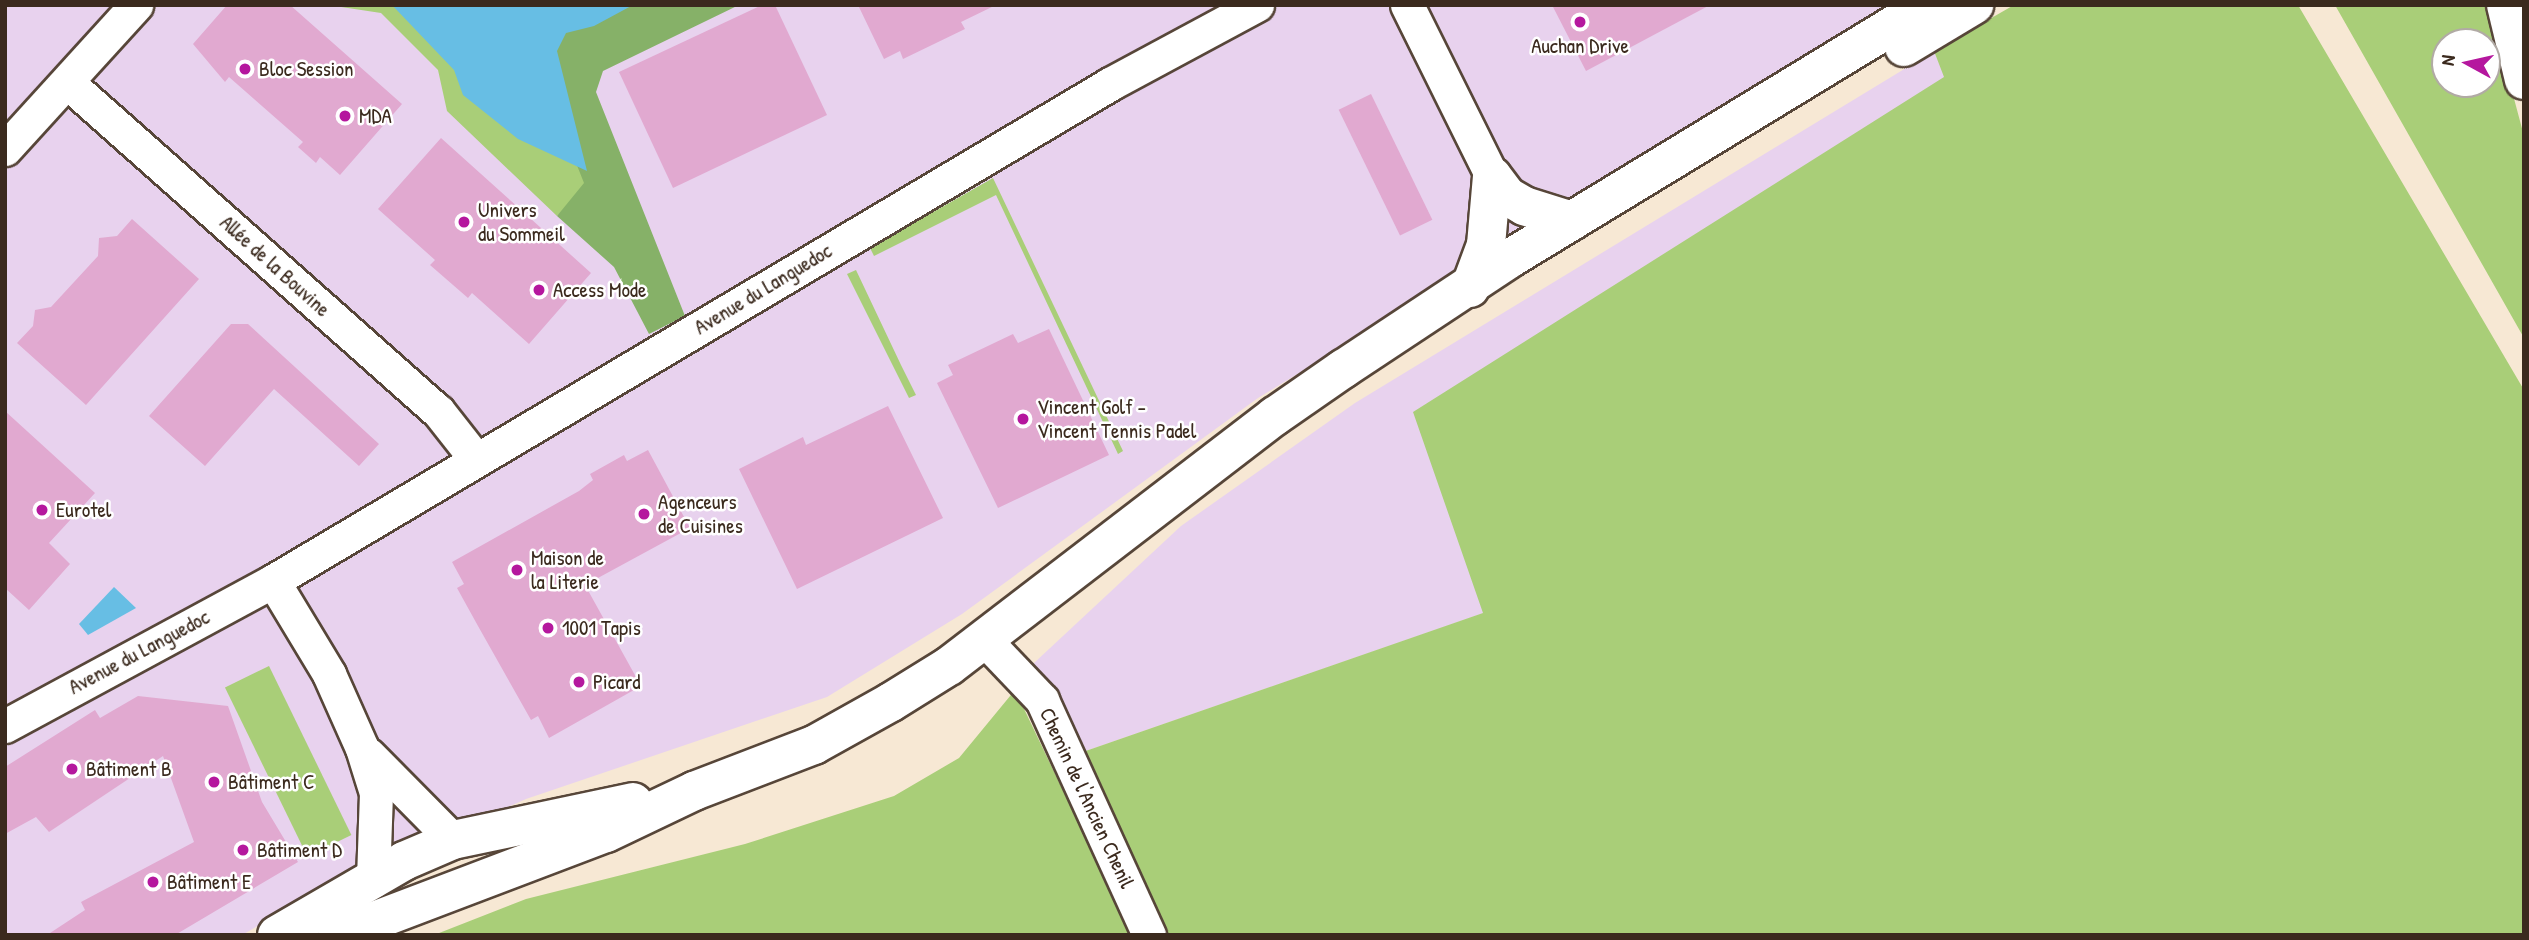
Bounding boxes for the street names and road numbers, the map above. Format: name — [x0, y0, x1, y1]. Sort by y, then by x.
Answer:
street label: Allée de la Bouvine — [215, 210, 335, 322]
street label: Avenue du Languedoc — [690, 238, 836, 340]
street label: Avenue du Languedoc — [64, 604, 214, 700]
street label: Chemin de l'Ancien Chenil — [1034, 704, 1140, 892]

